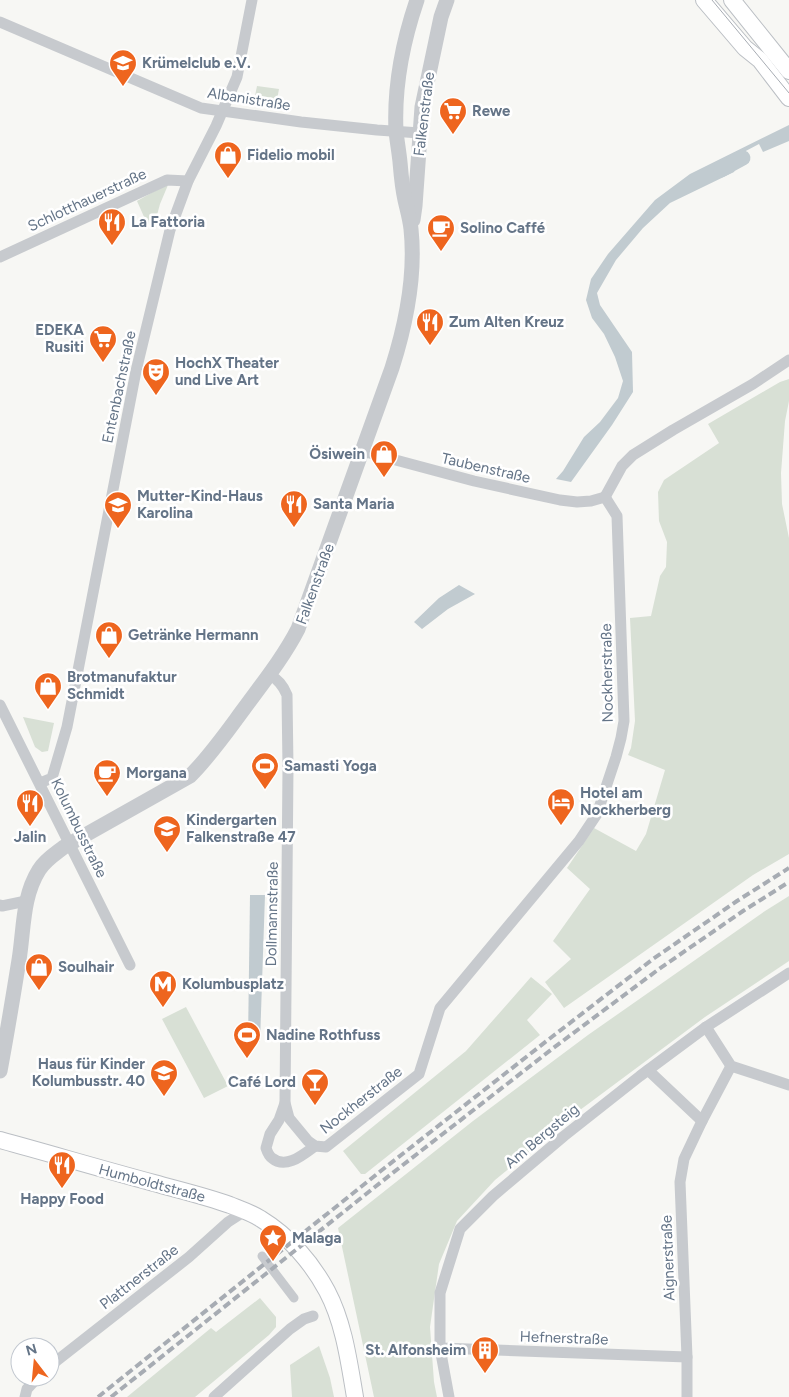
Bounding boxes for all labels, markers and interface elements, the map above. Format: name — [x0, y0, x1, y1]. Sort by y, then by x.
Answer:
school or university icon: Krümelclub e.V. — [108, 48, 138, 87]
place label: Krümelclub e.V. — [142, 54, 251, 72]
street label: Falkenstraße — [410, 71, 438, 157]
street label: Albanistraße — [206, 84, 292, 114]
supermarket icon: Rewe — [438, 96, 468, 135]
place label: Rewe — [472, 102, 511, 120]
shop icon: Fidelio mobil — [213, 140, 243, 179]
place label: Fidelio mobil — [247, 146, 335, 164]
street label: Schlotthauerstraße — [25, 165, 149, 235]
restaurant icon: La Fattoria — [97, 207, 127, 246]
place label: La Fattoria — [131, 213, 205, 231]
cafe icon: Solino Caffé — [426, 213, 456, 252]
place label: Solino Caffé — [460, 219, 546, 237]
restaurant icon: Zum Alten Kreuz — [415, 307, 445, 346]
place label: Zum Alten Kreuz — [449, 313, 564, 331]
place label: EDEKA Rusiti — [35, 321, 84, 356]
supermarket icon: EDEKA Rusiti — [88, 324, 118, 363]
street label: Entenbachstraße — [98, 329, 140, 445]
place label: HochX Theater und Live Art — [175, 354, 279, 389]
theatre icon: HochX Theater und Live Art — [141, 357, 171, 396]
shop icon: Ösiwein — [369, 439, 399, 478]
place label: Ösiwein — [309, 444, 365, 463]
street label: Taubenstraße — [440, 449, 532, 487]
place label: Mutter-Kind-Haus Karolina — [137, 487, 263, 522]
restaurant icon: Santa Maria — [279, 489, 309, 528]
school or university icon: Mutter-Kind-Haus Karolina — [103, 490, 133, 529]
place label: Santa Maria — [313, 495, 395, 513]
street label: Falkenstraße — [292, 541, 338, 627]
shop icon: Getränke Hermann — [94, 620, 124, 659]
street label: Nockherstraße — [597, 623, 617, 723]
place label: Getränke Hermann — [128, 626, 259, 644]
place label: Brotmanufaktur Schmidt — [67, 668, 177, 703]
shop icon: Brotmanufaktur Schmidt — [33, 671, 63, 710]
sports icon: Samasti Yoga — [250, 751, 280, 790]
place label: Samasti Yoga — [284, 757, 377, 775]
cafe icon: Morgana — [92, 758, 122, 797]
place label: Morgana — [126, 764, 187, 782]
street label: Kolumbusstraße — [47, 775, 111, 881]
place label: Hotel am Nockherberg — [580, 784, 671, 819]
hotel icon: Hotel am Nockherberg — [546, 787, 576, 826]
restaurant icon: Jalin — [15, 788, 45, 827]
place label: Kindergarten Falkenstraße 47 — [186, 811, 296, 846]
school or university icon: Kindergarten Falkenstraße 47 — [152, 814, 182, 853]
place label: Jalin — [14, 828, 46, 846]
street label: Dollmannstraße — [262, 861, 282, 967]
shop icon: Soulhair — [24, 952, 54, 991]
place label: Soulhair — [58, 958, 115, 976]
metro station icon: Kolumbusplatz — [148, 969, 178, 1008]
place label: Kolumbusplatz — [182, 975, 284, 993]
sports icon: Nadine Rothfuss — [232, 1020, 262, 1059]
place label: Nadine Rothfuss — [266, 1026, 380, 1044]
place label: Haus für Kinder Kolumbusstr. 40 — [32, 1055, 145, 1090]
school or university icon: Haus für Kinder Kolumbusstr. 40 — [149, 1058, 179, 1097]
street label: Nockherstraße — [316, 1062, 406, 1138]
bar icon: Café Lord — [300, 1067, 330, 1106]
place label: Café Lord — [228, 1073, 296, 1091]
street label: Am Bergsteig — [501, 1100, 583, 1172]
restaurant icon: Happy Food — [47, 1150, 77, 1189]
street label: Humboldtstraße — [97, 1160, 207, 1206]
place label: Happy Food — [20, 1190, 104, 1208]
street label: Aignerstraße — [658, 1215, 678, 1301]
place icon: Malaga — [258, 1223, 288, 1262]
place label: Malaga — [292, 1229, 342, 1247]
street label: Plattnerstraße — [96, 1241, 182, 1313]
street label: Hefnerstraße — [519, 1327, 609, 1349]
building icon: St. Alfonsheim — [470, 1335, 500, 1374]
north arrow — [10, 1337, 60, 1387]
text: N — [24, 1340, 39, 1360]
place label: St. Alfonsheim — [365, 1341, 466, 1359]

